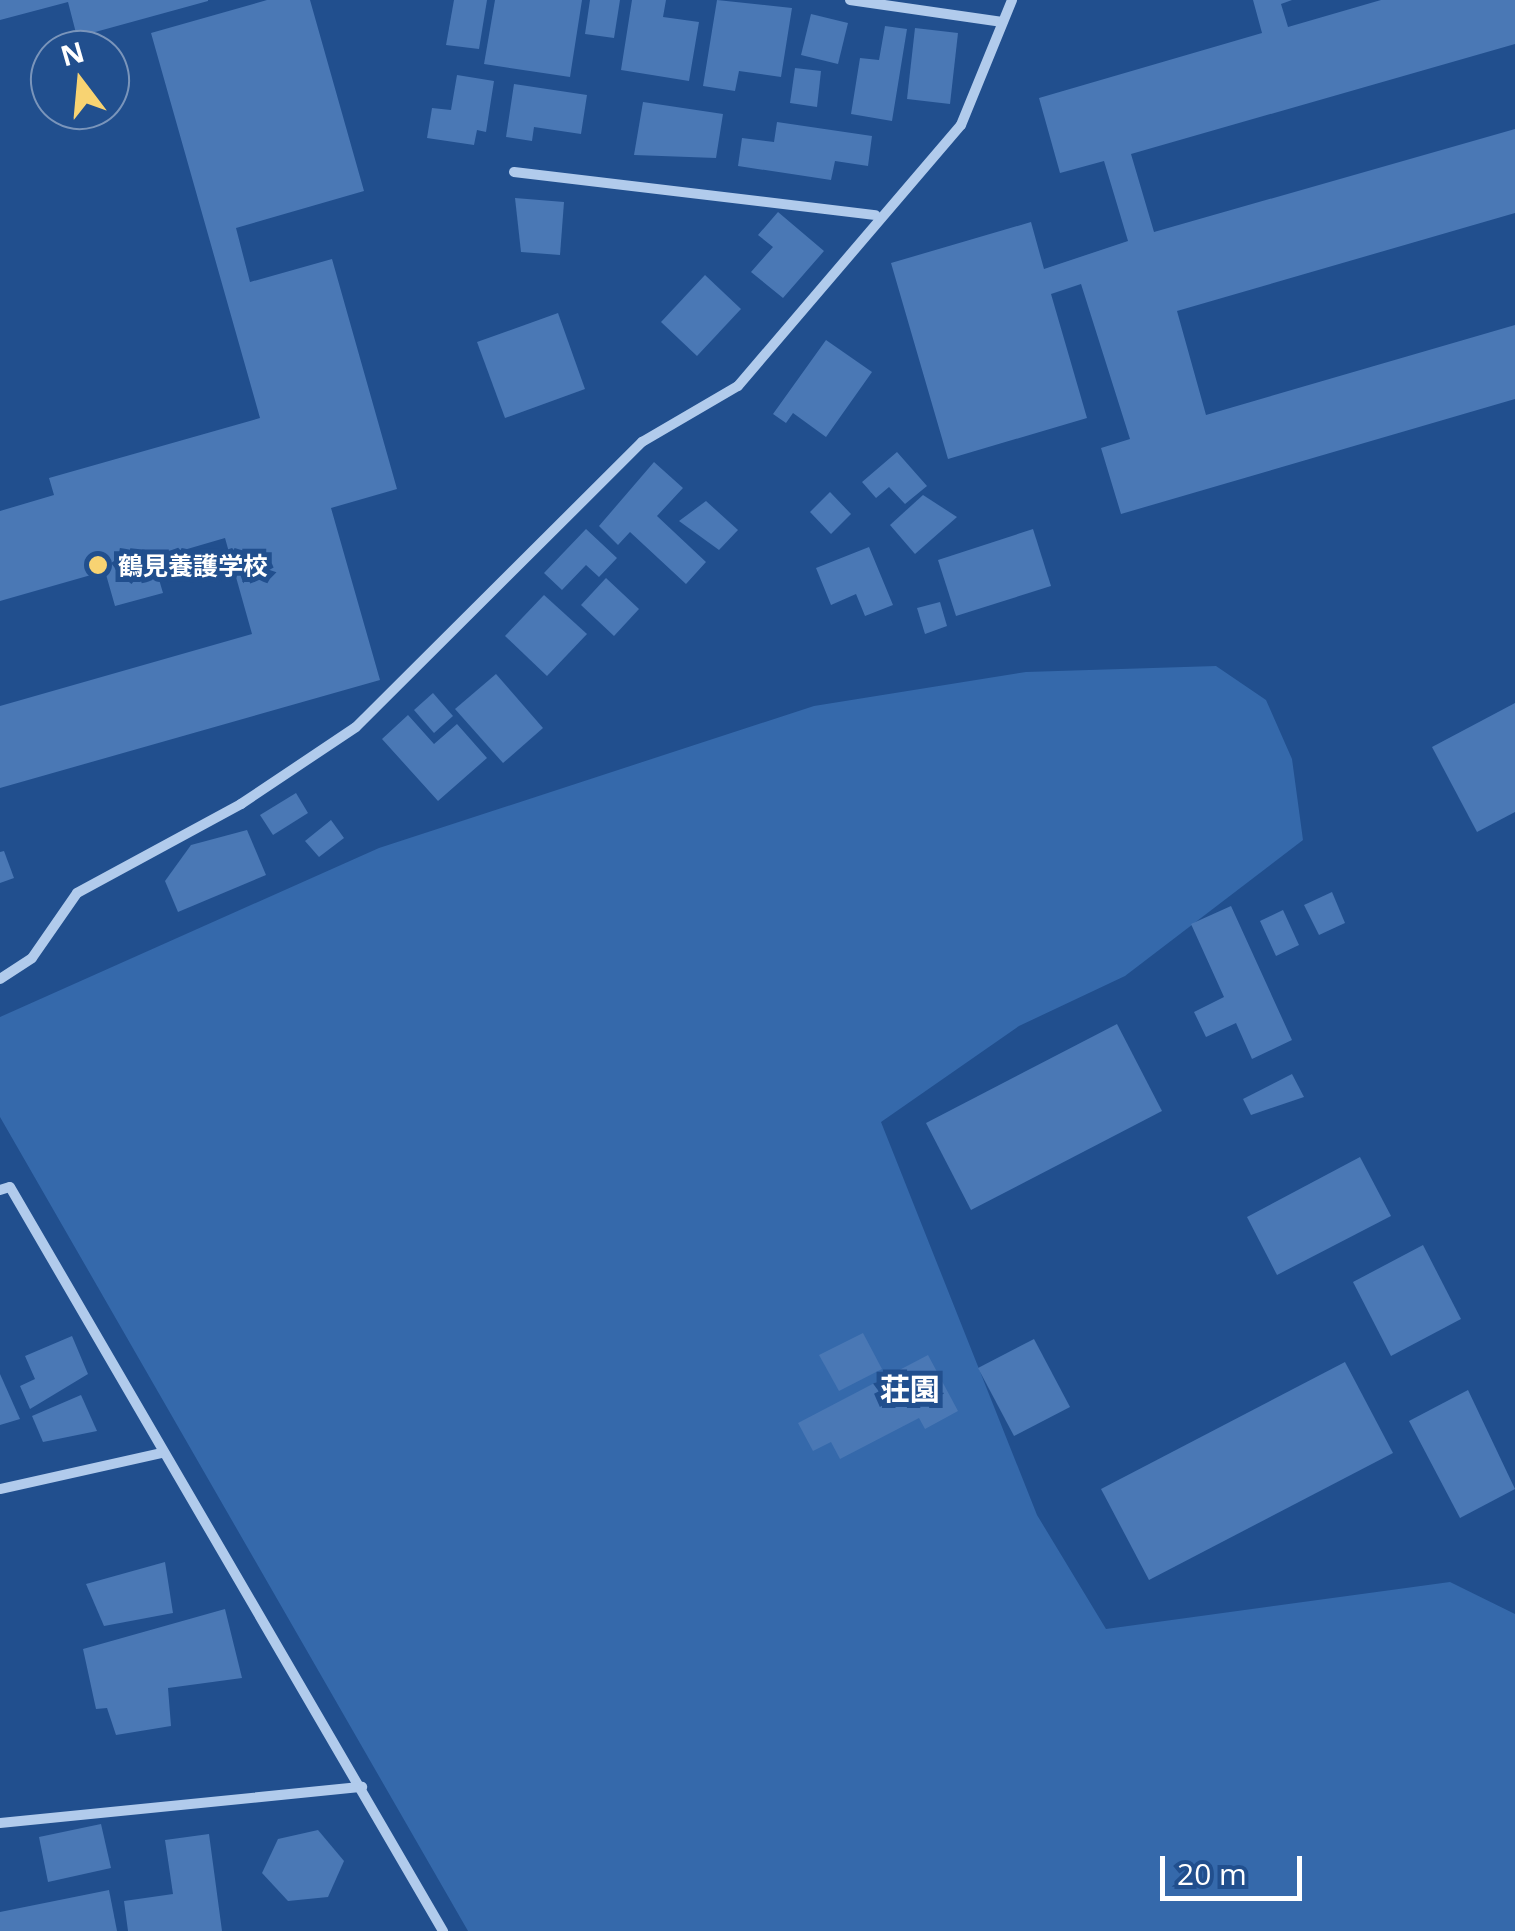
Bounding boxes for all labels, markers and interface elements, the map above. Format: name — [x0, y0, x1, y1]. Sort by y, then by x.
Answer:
north arrow — [30, 30, 130, 130]
text: N — [56, 32, 88, 74]
place label: 鶴見養護学校 — [118, 550, 268, 580]
marker: 鶴見養護学校 — [87, 554, 109, 576]
district label: 荘園 — [880, 1371, 940, 1407]
scale bar — [1165, 1836, 1308, 1898]
text: 20 m — [1177, 1853, 1247, 1894]

